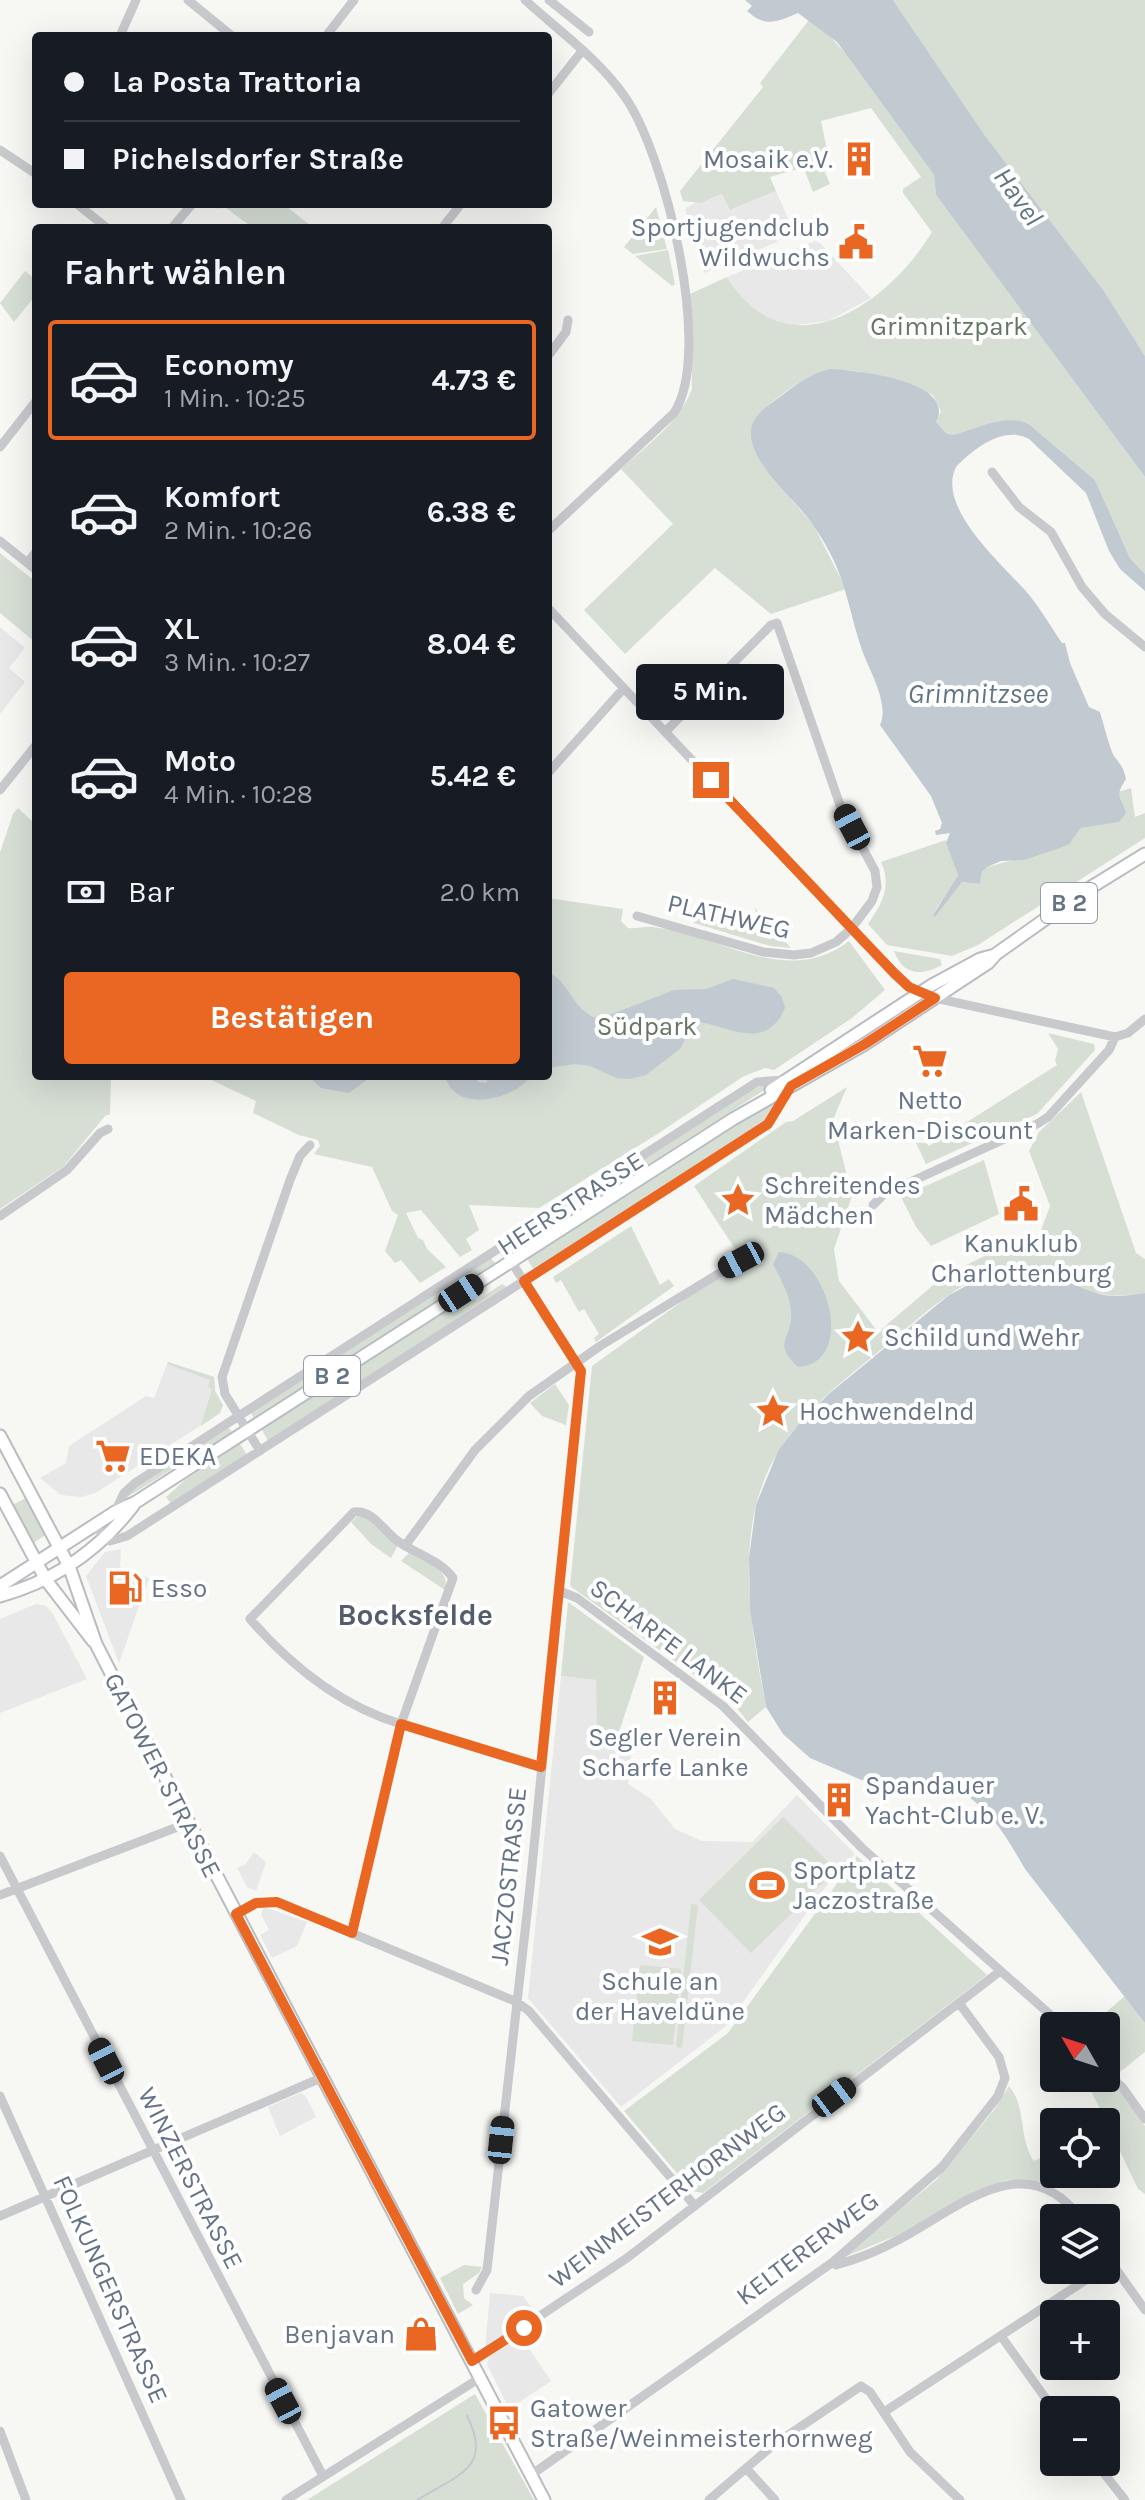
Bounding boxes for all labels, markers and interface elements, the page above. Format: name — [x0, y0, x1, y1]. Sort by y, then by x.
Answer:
text: La Posta Trattoria — [112, 64, 362, 100]
building icon: Mosaik e.V. — [840, 140, 878, 178]
text: Pichelsdorfer Straße — [112, 141, 404, 177]
place label: Mosaik e.V. — [703, 144, 833, 175]
water label: Havel — [987, 161, 1050, 232]
place label: Sportjugendclub Wildwuchs — [631, 212, 830, 273]
public building icon: Sportjugendclub Wildwuchs — [837, 223, 875, 261]
text: Fahrt wählen — [64, 251, 287, 293]
park label: Grimnitzpark — [870, 311, 1028, 342]
icon: car — [68, 344, 140, 416]
text: Economy — [164, 347, 294, 383]
text: 4.73 € — [432, 362, 516, 398]
text: 1 Min. · 10:25 — [164, 383, 306, 414]
icon: car — [68, 476, 140, 548]
text: Komfort — [164, 479, 281, 515]
text: 6.38 € — [427, 494, 516, 530]
text: 2 Min. · 10:26 — [164, 515, 312, 546]
icon: car — [68, 608, 140, 680]
text: XL — [164, 611, 199, 647]
text: 8.04 € — [427, 626, 516, 662]
text: 3 Min. · 10:27 — [164, 647, 310, 678]
callout: 5 Min. — [637, 664, 785, 720]
text: 5 Min. — [673, 676, 747, 707]
water label: Grimnitzsee — [908, 677, 1048, 710]
icon: car — [68, 740, 140, 812]
text: Moto — [164, 743, 236, 779]
text: 5.42 € — [429, 758, 516, 794]
route end — [693, 762, 729, 798]
text: 4 Min. · 10:28 — [164, 779, 313, 810]
car — [830, 800, 874, 854]
icon: cash — [64, 870, 108, 914]
text: Bar — [128, 874, 174, 910]
text: 2.0 km — [440, 877, 520, 908]
road number: B 2 — [1041, 883, 1097, 923]
street label: PLATHWEG — [664, 887, 793, 946]
button: Bestätigen — [64, 972, 520, 1064]
park label: Südpark — [597, 1011, 697, 1042]
supermarket icon: Netto Marken-Discount — [911, 1042, 949, 1080]
place label: Netto Marken-Discount — [827, 1085, 1033, 1146]
street label: HEERSTRASSE — [491, 1145, 649, 1262]
place label: Schreitendes Mädchen — [764, 1170, 921, 1231]
place icon: Schreitendes Mädchen — [719, 1181, 757, 1219]
public building icon: Kanuklub Charlottenburg — [1002, 1185, 1040, 1223]
place label: Kanuklub Charlottenburg — [931, 1228, 1111, 1289]
car — [714, 1238, 768, 1282]
car — [434, 1270, 488, 1316]
place icon: Schild und Wehr — [839, 1318, 877, 1356]
place label: Schild und Wehr — [884, 1322, 1080, 1353]
road number: B 2 — [304, 1356, 360, 1396]
place icon: Hochwendelnd — [754, 1392, 792, 1430]
place label: Hochwendelnd — [799, 1396, 975, 1427]
supermarket icon: EDEKA — [94, 1437, 132, 1475]
place label: EDEKA — [139, 1441, 216, 1472]
fuel station icon: Esso — [106, 1569, 144, 1607]
street label: SCHARFE LANKE — [584, 1572, 754, 1711]
place label: Esso — [151, 1573, 207, 1604]
district label: Bocksfelde — [337, 1597, 493, 1633]
street label: GATOWER STRASSE — [97, 1667, 228, 1883]
building icon: Segler Verein Scharfe Lanke — [646, 1679, 684, 1717]
place label: Segler Verein Scharfe Lanke — [581, 1722, 749, 1783]
place label: Spandauer Yacht-Club e. V. — [865, 1770, 1044, 1831]
building icon: Spandauer Yacht-Club e. V. — [820, 1781, 858, 1819]
street label: JACZOSTRASSE — [484, 1785, 533, 1967]
place label: Sportplatz Jaczostraße — [793, 1855, 934, 1916]
sports icon: Sportplatz Jaczostraße — [748, 1866, 786, 1904]
school or university icon: Schule an der Haveldüne — [641, 1923, 679, 1961]
place label: Schule an der Haveldüne — [575, 1966, 745, 2027]
north arrow — [1040, 2012, 1120, 2092]
map controls — [1040, 2012, 1120, 2476]
car — [84, 2034, 128, 2088]
car — [808, 2073, 860, 2121]
street label: WINZERSTRASSE — [131, 2082, 250, 2274]
street label: WEINMEISTERHORNWEG — [543, 2096, 792, 2295]
button: locate — [1040, 2108, 1120, 2188]
car — [487, 2115, 515, 2165]
street label: FOLKUNGERSTRASSE — [46, 2171, 175, 2408]
street label: KELTERERWEG — [730, 2185, 885, 2312]
button: layers — [1040, 2204, 1120, 2284]
button: + — [1040, 2300, 1120, 2380]
route start — [506, 2310, 542, 2346]
shop icon: Benjavan — [402, 2315, 440, 2353]
place label: Benjavan — [284, 2319, 395, 2350]
car — [261, 2374, 305, 2428]
place label: Gatower Straße/Weinmeisterhornweg — [530, 2393, 873, 2454]
button: − — [1040, 2396, 1120, 2476]
bus stop icon: Gatower Straße/Weinmeisterhornweg — [485, 2404, 523, 2442]

